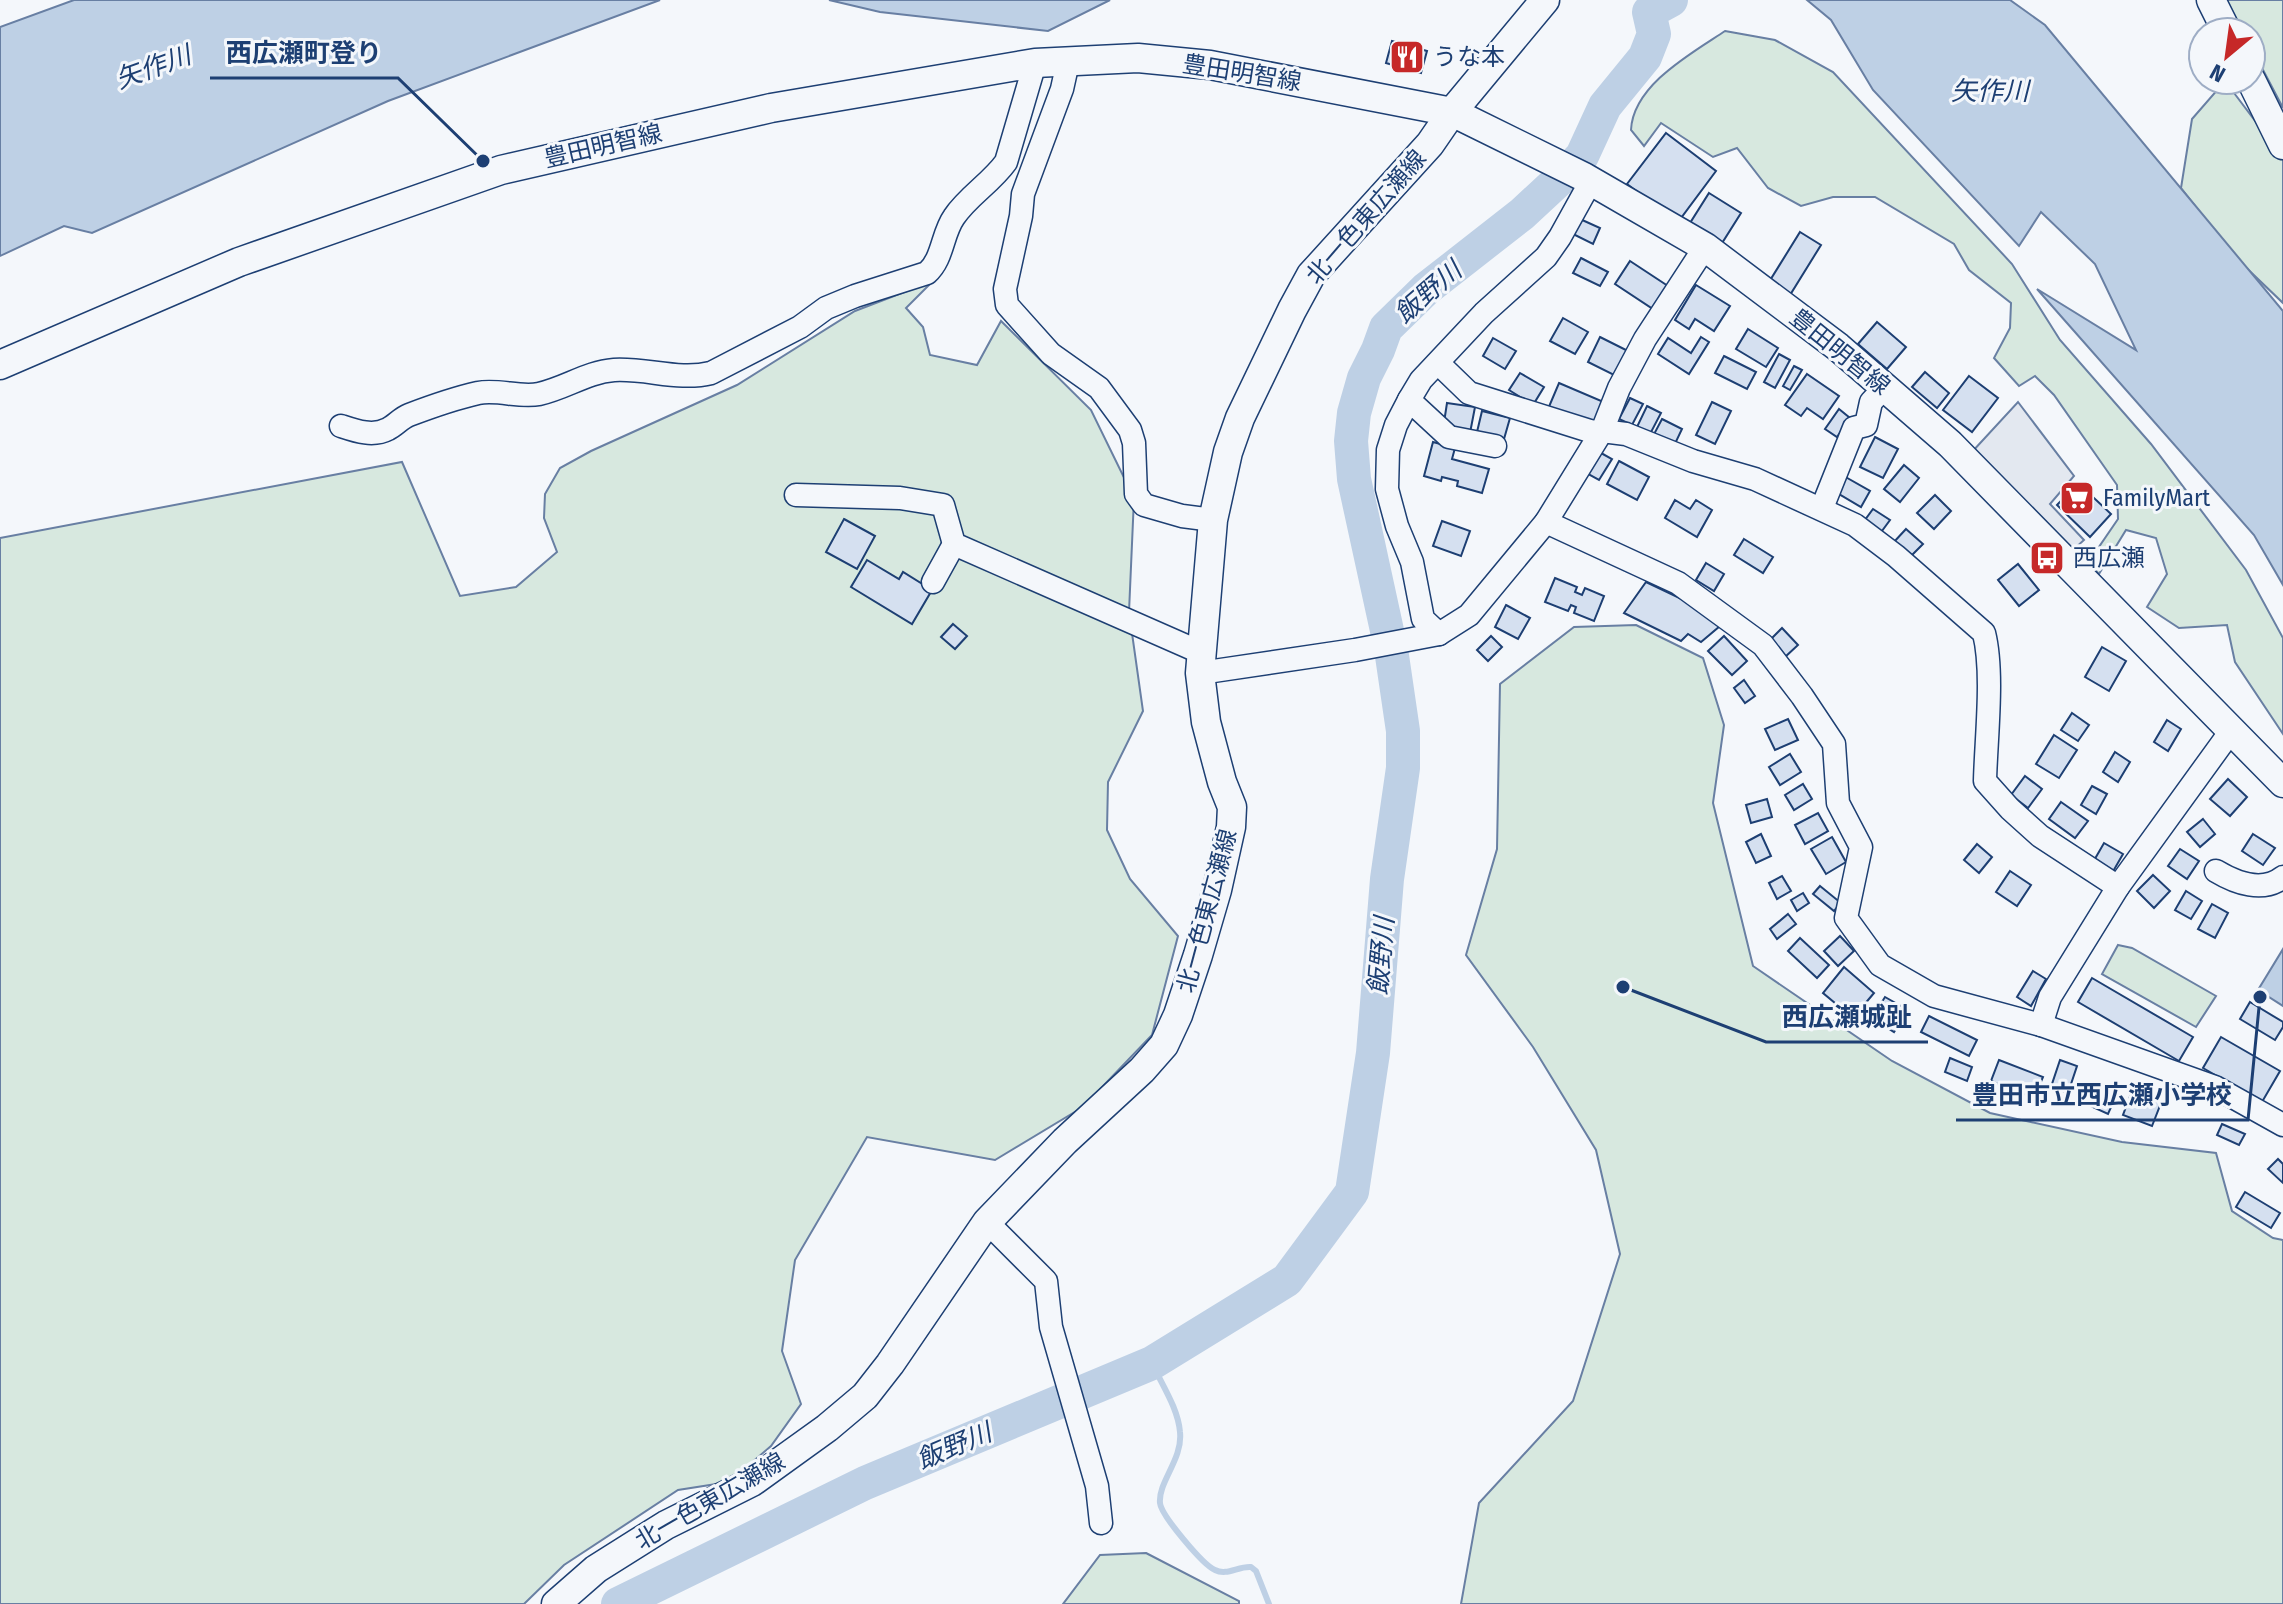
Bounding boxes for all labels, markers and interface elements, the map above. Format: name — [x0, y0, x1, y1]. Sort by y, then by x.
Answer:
north arrow — [2187, 16, 2267, 96]
callout: 西広瀬町登り — [210, 28, 398, 78]
text: 西広瀬町登り — [226, 38, 382, 69]
restaurant icon: うな本 — [1388, 38, 1426, 76]
water label: 矢作川 — [111, 39, 198, 95]
place label: うな本 — [1433, 43, 1505, 71]
street label: 豊田明智線 — [1181, 50, 1303, 96]
text: N — [2205, 58, 2230, 88]
water label: 矢作川 — [1951, 76, 2032, 107]
street label: 豊田明智線 — [541, 119, 665, 173]
street label: 北一色東広瀬線 — [1300, 144, 1432, 290]
water label: 飯野川 — [1389, 253, 1470, 330]
street label: 豊田明智線 — [1785, 303, 1895, 401]
supermarket icon: FamilyMart — [2058, 479, 2096, 517]
place label: FamilyMart — [2103, 484, 2210, 512]
bus stop icon: 西広瀬 — [2028, 539, 2066, 577]
place label: 西広瀬 — [2073, 544, 2145, 572]
street label: 北一色東広瀬線 — [1172, 826, 1242, 996]
water label: 飯野川 — [1363, 913, 1401, 996]
callout: 西広瀬城趾 — [1766, 992, 1928, 1042]
text: 西広瀬城趾 — [1782, 1002, 1912, 1033]
callout: 豊田市立西広瀬小学校 — [1956, 1070, 2248, 1120]
text: 豊田市立西広瀬小学校 — [1972, 1080, 2232, 1111]
water label: 飯野川 — [912, 1416, 999, 1476]
street label: 北一色東広瀬線 — [630, 1447, 790, 1555]

